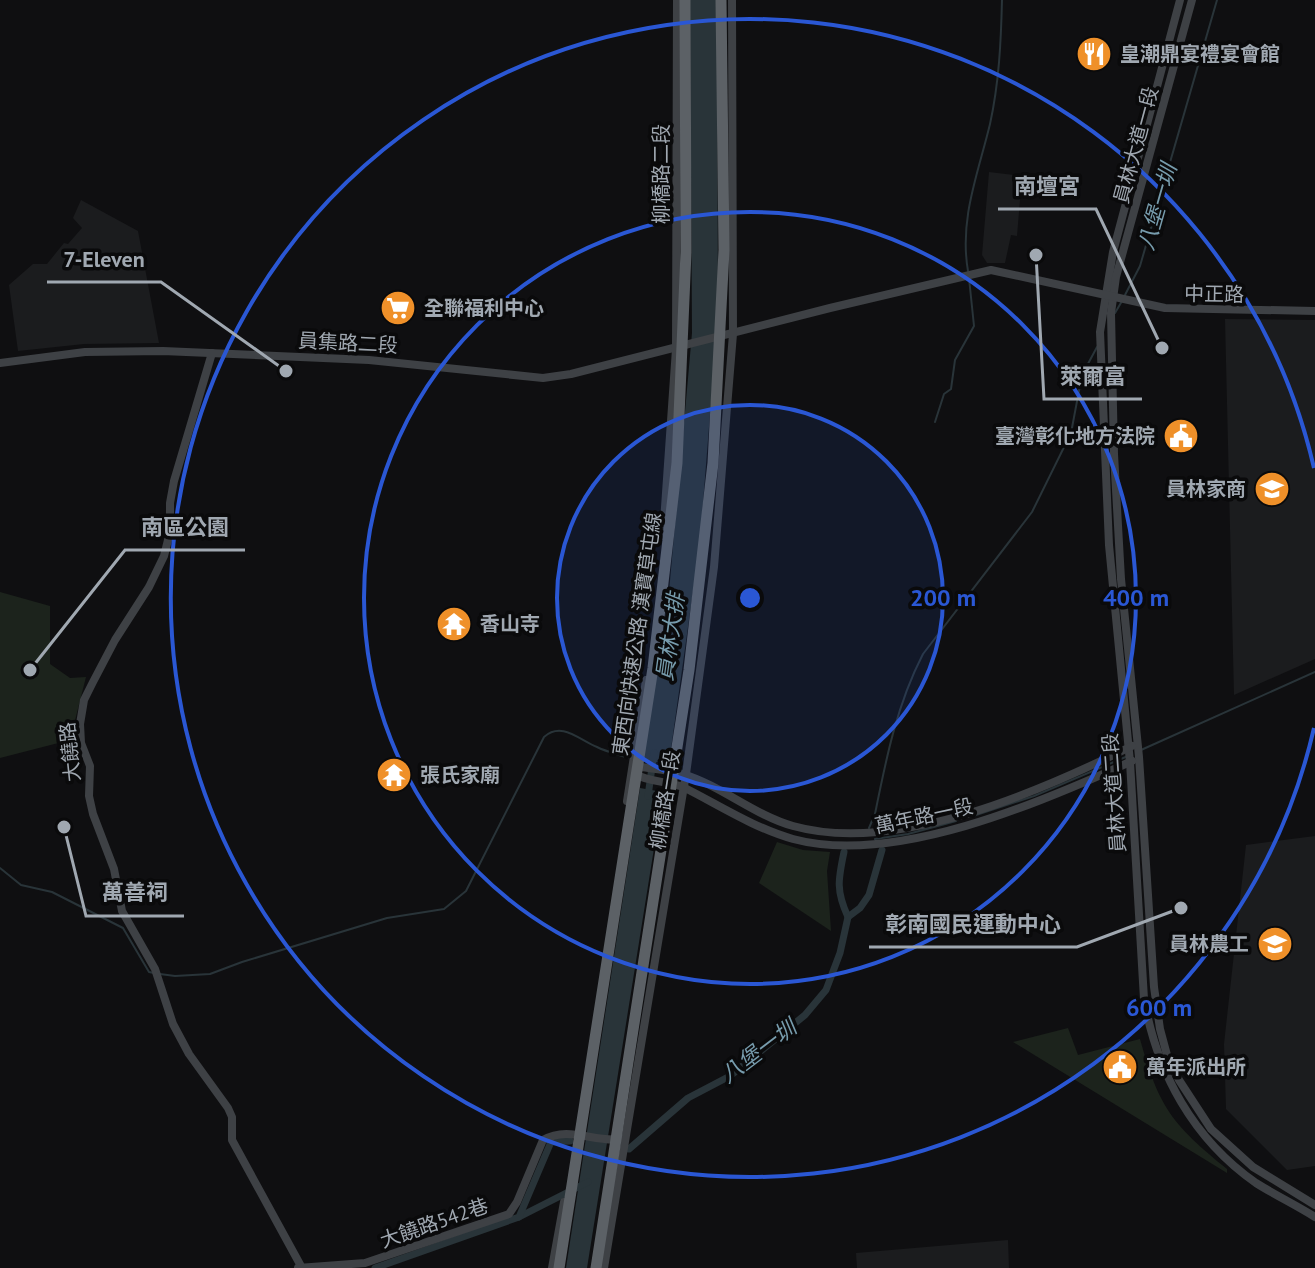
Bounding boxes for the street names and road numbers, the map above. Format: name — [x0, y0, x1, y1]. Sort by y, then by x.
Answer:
street label: 員林大道一段 — [1108, 84, 1164, 206]
street label: 柳橋路二段 — [648, 124, 674, 224]
street label: 中正路 — [1184, 280, 1244, 308]
street label: 員集路二段 — [297, 327, 399, 359]
street label: 東西向快速公路 漢寶草屯線 — [607, 511, 667, 757]
street label: 大饒路 — [54, 721, 86, 783]
street label: 員林大道二段 — [1097, 732, 1131, 854]
street label: 柳橋路一段 — [644, 749, 686, 851]
street label: 萬年路一段 — [872, 793, 976, 839]
street label: 大饒路542巷 — [376, 1192, 492, 1254]

